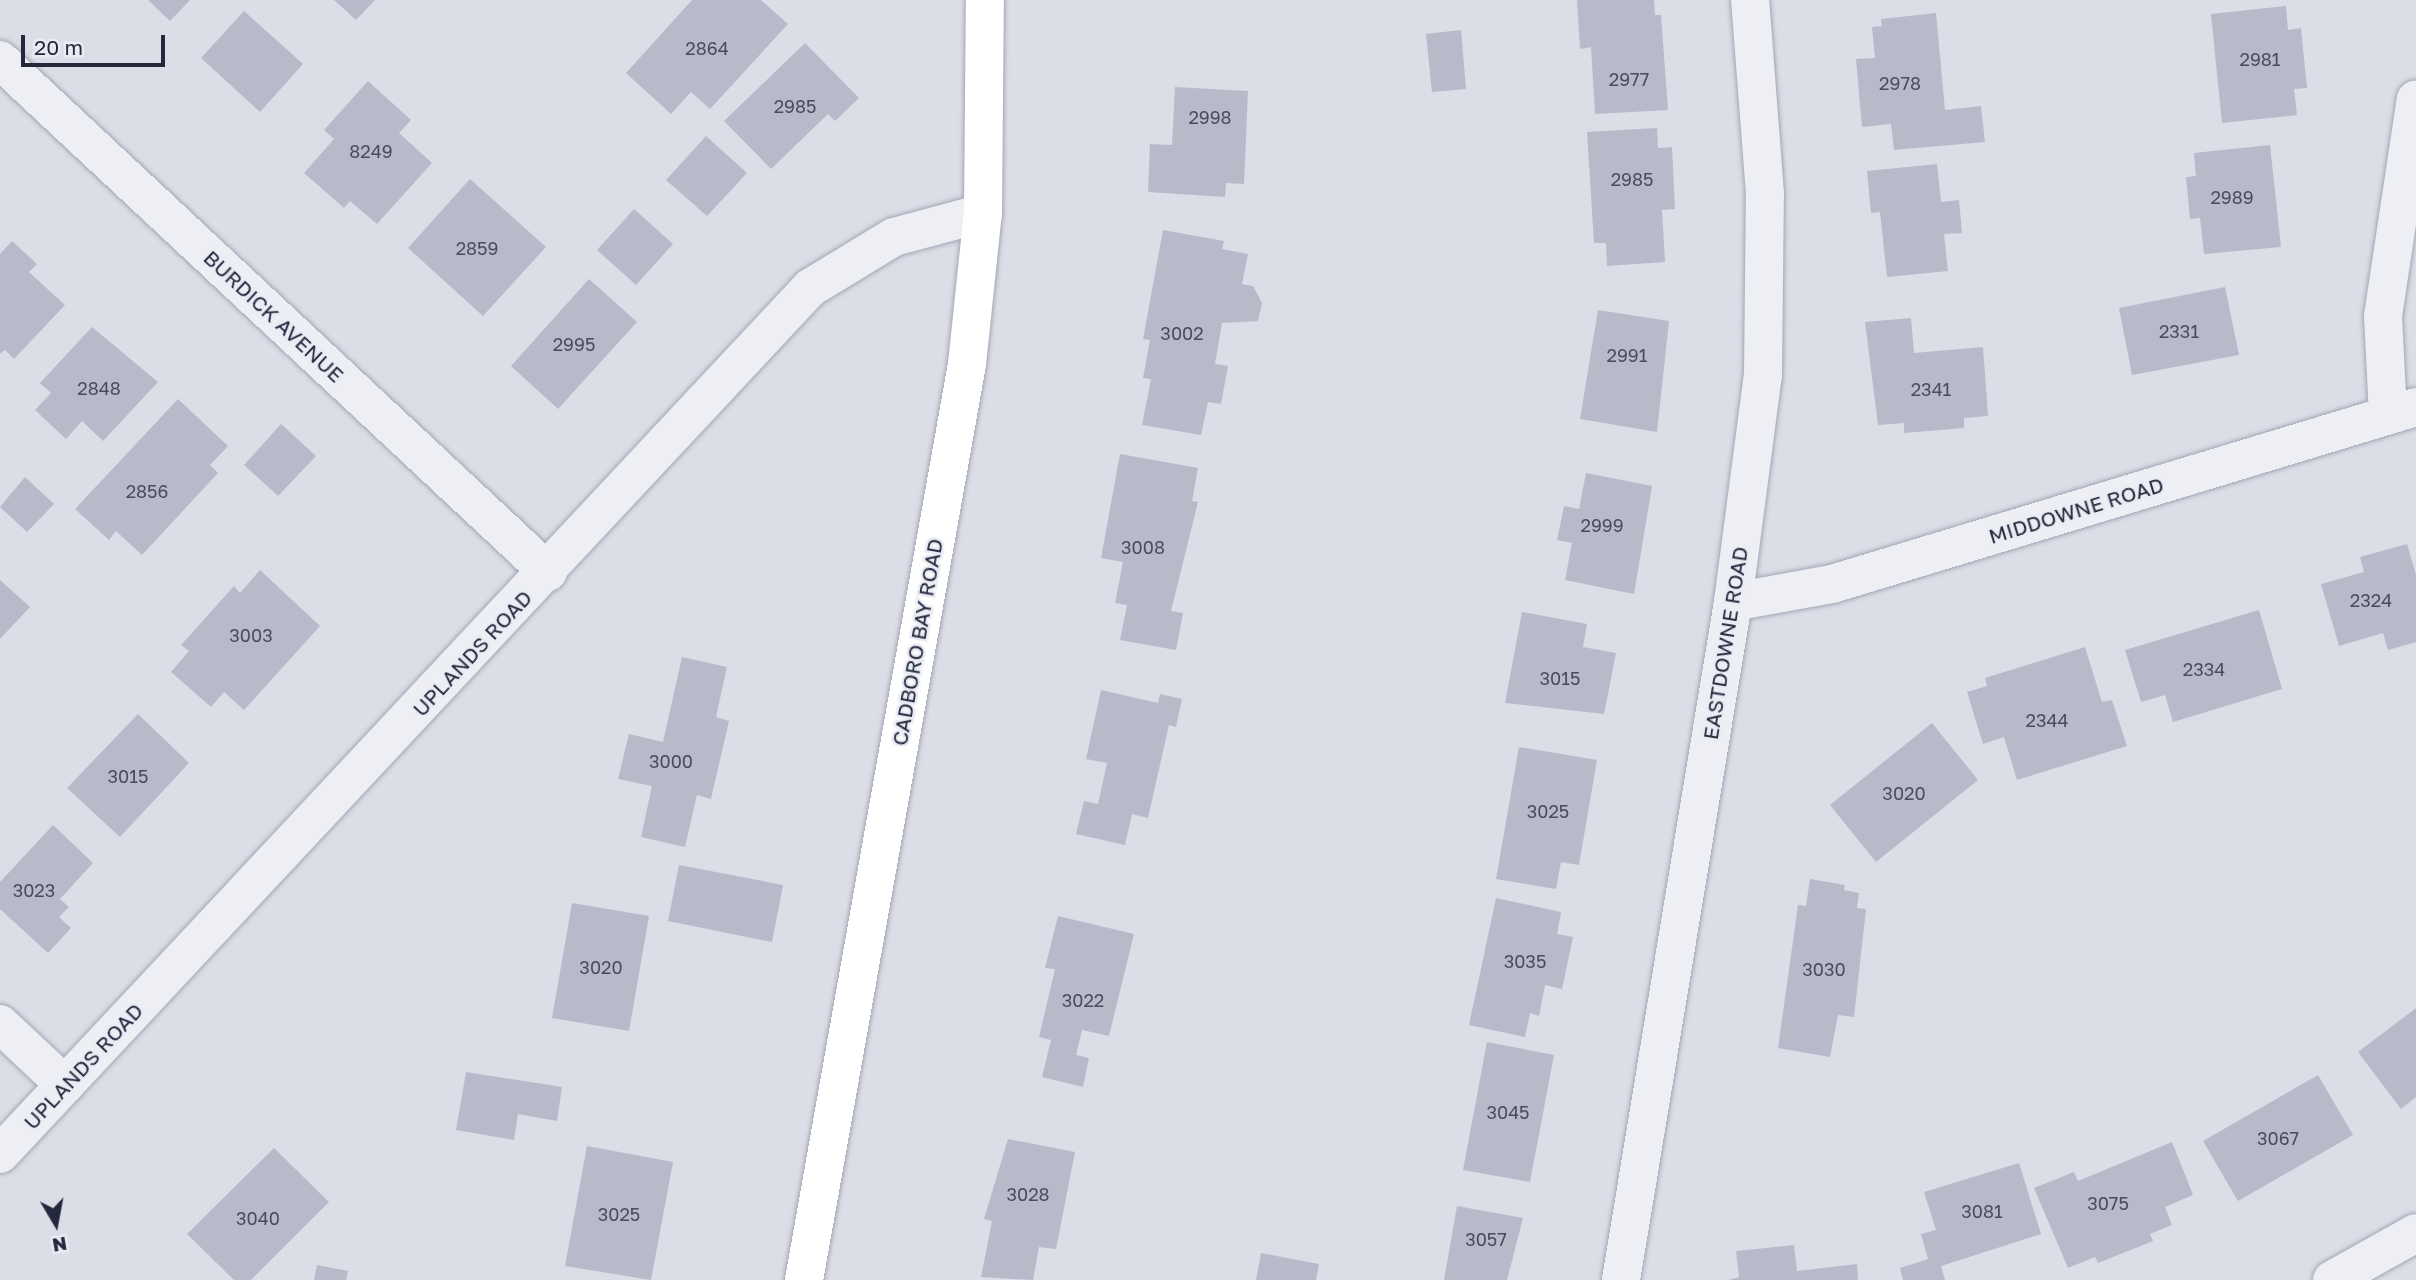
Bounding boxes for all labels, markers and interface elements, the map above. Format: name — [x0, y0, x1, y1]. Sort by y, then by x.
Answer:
scale bar — [24, 21, 168, 65]
text: 20 m — [34, 34, 83, 60]
house number: 2864 — [685, 37, 729, 59]
house number: 2981 — [2239, 48, 2281, 70]
house number: 2977 — [1609, 68, 1649, 90]
house number: 2978 — [1879, 72, 1921, 94]
house number: 2985 — [774, 95, 816, 117]
house number: 2998 — [1188, 106, 1232, 128]
house number: 8249 — [349, 140, 393, 162]
house number: 2985 — [1611, 168, 1653, 190]
house number: 2989 — [2210, 186, 2254, 208]
house number: 2859 — [456, 237, 498, 259]
street label: BURDICK AVENUE — [199, 245, 349, 387]
house number: 2331 — [2159, 320, 2199, 342]
house number: 3002 — [1160, 322, 1204, 344]
house number: 2995 — [553, 333, 595, 355]
house number: 2991 — [1607, 344, 1647, 366]
house number: 2848 — [77, 377, 121, 399]
house number: 2341 — [1911, 378, 1951, 400]
street label: MIDDOWNE ROAD — [1985, 471, 2167, 549]
house number: 2856 — [126, 480, 168, 502]
house number: 2999 — [1580, 514, 1624, 536]
house number: 3008 — [1121, 536, 1165, 558]
street label: CADBORO BAY ROAD — [886, 537, 948, 747]
street label: EASTDOWNE ROAD — [1697, 545, 1753, 741]
street label: UPLANDS ROAD — [407, 585, 537, 721]
house number: 2324 — [2350, 589, 2392, 611]
house number: 3003 — [229, 624, 273, 646]
house number: 2334 — [2183, 658, 2225, 680]
house number: 3015 — [1540, 667, 1580, 689]
house number: 2344 — [2026, 709, 2068, 731]
house number: 3000 — [649, 750, 693, 772]
house number: 3015 — [108, 765, 148, 787]
house number: 3020 — [1882, 782, 1926, 804]
house number: 3025 — [1527, 800, 1569, 822]
house number: 3023 — [13, 879, 55, 901]
house number: 3035 — [1504, 950, 1546, 972]
house number: 3020 — [579, 956, 623, 978]
house number: 3030 — [1802, 958, 1846, 980]
house number: 3022 — [1062, 989, 1104, 1011]
street label: UPLANDS ROAD — [18, 998, 148, 1134]
house number: 3045 — [1486, 1101, 1530, 1123]
house number: 3067 — [2257, 1127, 2299, 1149]
house number: 3028 — [1006, 1183, 1050, 1205]
north arrow — [21, 1189, 91, 1259]
house number: 3075 — [2087, 1192, 2129, 1214]
house number: 3081 — [1961, 1200, 2003, 1222]
house number: 3025 — [598, 1203, 640, 1225]
house number: 3040 — [236, 1207, 280, 1229]
house number: 3057 — [1465, 1228, 1507, 1250]
text: N — [51, 1233, 69, 1258]

